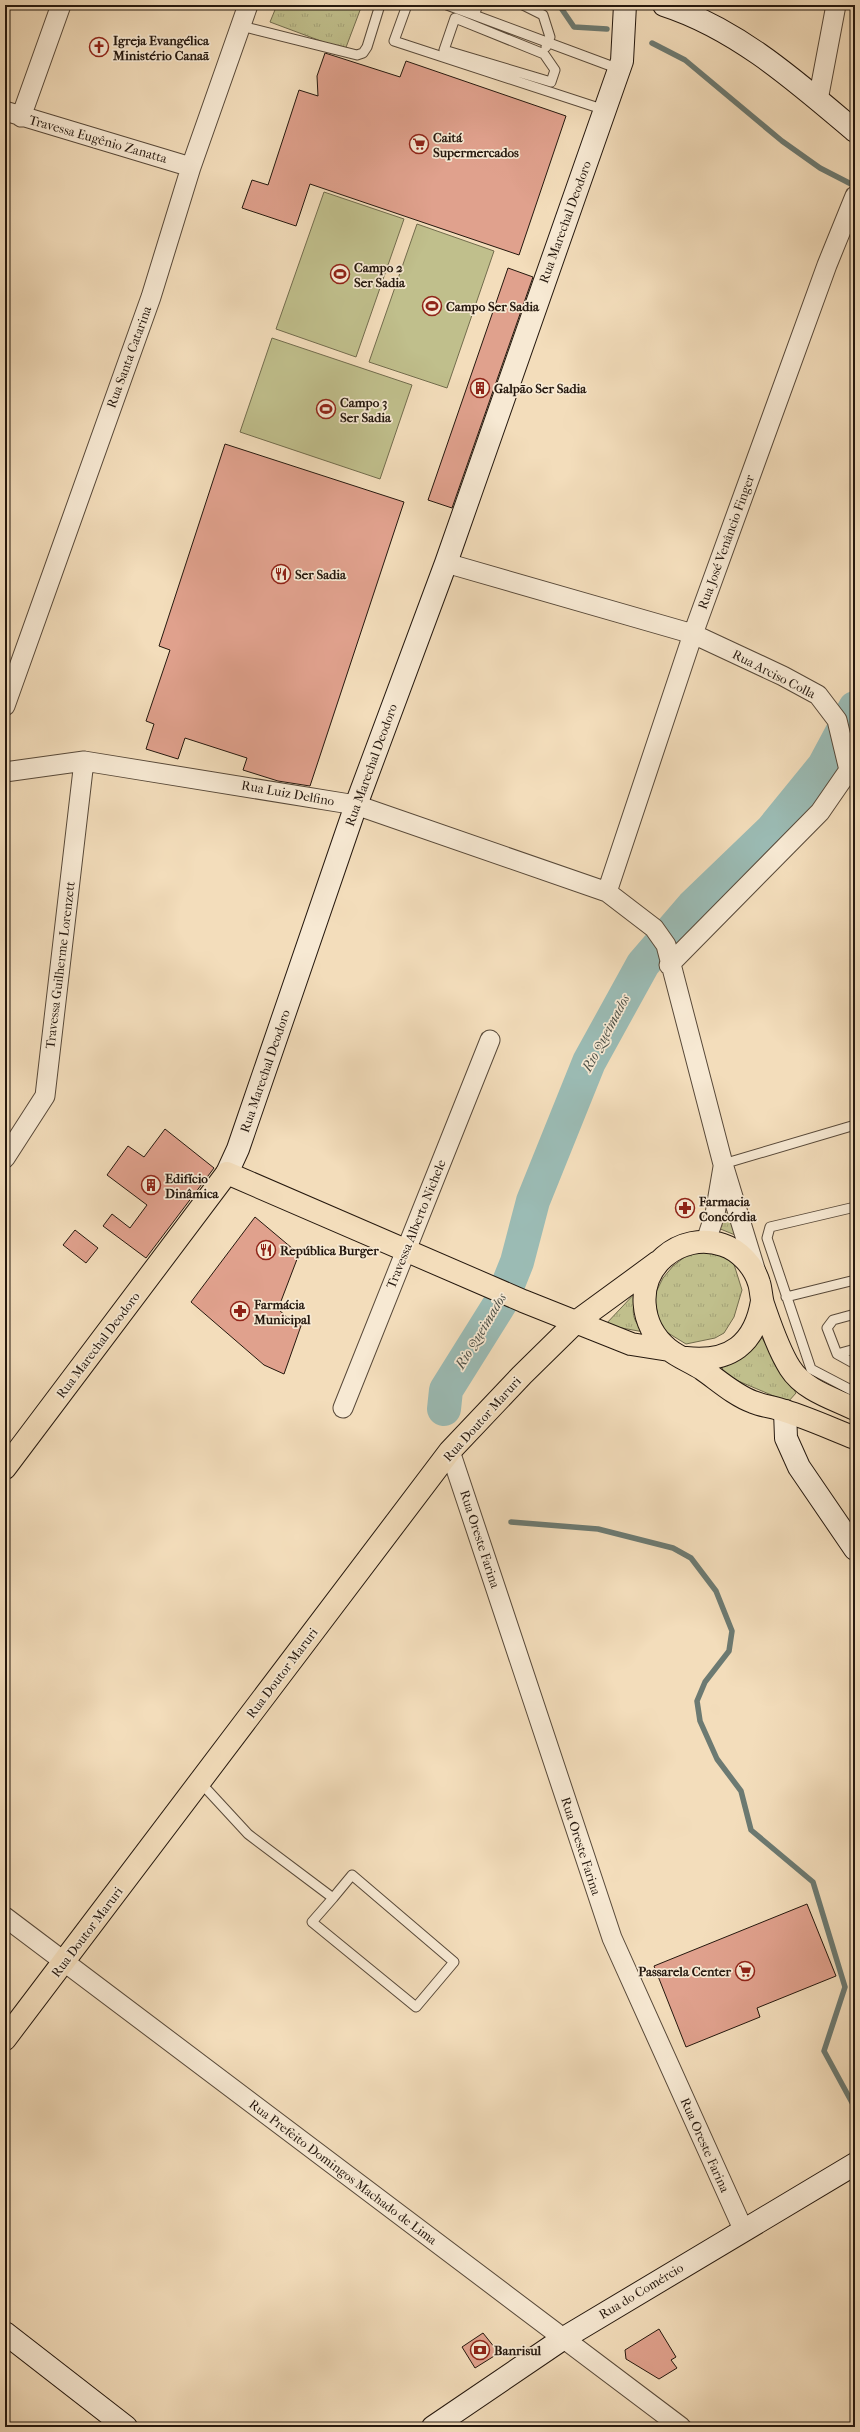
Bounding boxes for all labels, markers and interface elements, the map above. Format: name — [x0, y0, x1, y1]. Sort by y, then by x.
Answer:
place label: Igreja Evangélica Ministério Canaã — [112, 33, 210, 63]
church icon: Igreja Evangélica Ministério Canaã — [88, 36, 110, 58]
street label: Travessa Eugênio Zanatta — [27, 112, 170, 166]
place label: Caitá Supermercados — [433, 130, 519, 161]
supermarket icon: Caitá Supermercados — [408, 133, 430, 155]
street label: Rua Marechal Deodoro — [536, 158, 594, 285]
place label: Campo 2 Ser Sadia — [354, 260, 406, 290]
sports icon: Campo 2 Ser Sadia — [329, 263, 351, 285]
sports icon: Campo Ser Sadia — [421, 295, 443, 317]
place label: Campo Ser Sadia — [446, 299, 540, 315]
street label: Rua Santa Catarina — [104, 303, 155, 410]
building icon: Galpão Ser Sadia — [469, 377, 491, 399]
place label: Galpão Ser Sadia — [494, 381, 587, 397]
place label: Campo 3 Ser Sadia — [340, 395, 392, 425]
sports icon: Campo 3 Ser Sadia — [315, 398, 337, 420]
street label: Rua José Venâncio Finger — [695, 472, 757, 611]
restaurant icon: Ser Sadia — [270, 563, 292, 585]
place label: Ser Sadia — [295, 567, 347, 582]
street label: Rua Arciso Colla — [730, 647, 819, 702]
street label: Rua Marechal Deodoro — [342, 701, 400, 828]
street label: Rua Luiz Delfino — [240, 777, 336, 809]
street label: Travessa Guilherme Lorenzett — [42, 880, 78, 1050]
water label: Rio Queimados — [578, 991, 634, 1076]
street label: Rua Marechal Deodoro — [237, 1007, 293, 1134]
street label: Travessa Alberto Nichele — [383, 1157, 449, 1291]
place label: Edifício Dinâmica — [165, 1171, 220, 1201]
building icon: Edifício Dinâmica — [140, 1174, 162, 1196]
place label: Farmacia Concórdia — [698, 1194, 757, 1224]
pharmacy icon: Farmacia Concórdia — [674, 1197, 696, 1219]
restaurant icon: República Burger — [255, 1239, 277, 1261]
place label: República Burger — [280, 1243, 379, 1259]
street label: Rua Marechal Deodoro — [53, 1289, 143, 1401]
water label: Rio Queimados — [451, 1289, 511, 1373]
place label: Farmácia Municipal — [253, 1297, 311, 1328]
pharmacy icon: Farmácia Municipal — [229, 1300, 251, 1322]
street label: Rua Doutor Maruri — [440, 1373, 524, 1464]
street label: Rua Oreste Farina — [457, 1488, 503, 1591]
street label: Rua Doutor Maruri — [243, 1625, 321, 1721]
street label: Rua Oreste Farina — [558, 1795, 604, 1898]
street label: Rua Doutor Maruri — [48, 1884, 126, 1980]
supermarket icon: Passarela Center — [734, 1960, 756, 1982]
place label: Passarela Center — [638, 1964, 731, 1979]
street label: Rua Oreste Farina — [677, 2095, 733, 2196]
street label: Rua Prefeito Domingos Machado de Lima — [246, 2096, 441, 2248]
street label: Rua do Comércio — [596, 2260, 686, 2322]
bank icon: Banrisul — [469, 2339, 491, 2361]
place label: Banrisul — [494, 2343, 542, 2358]

